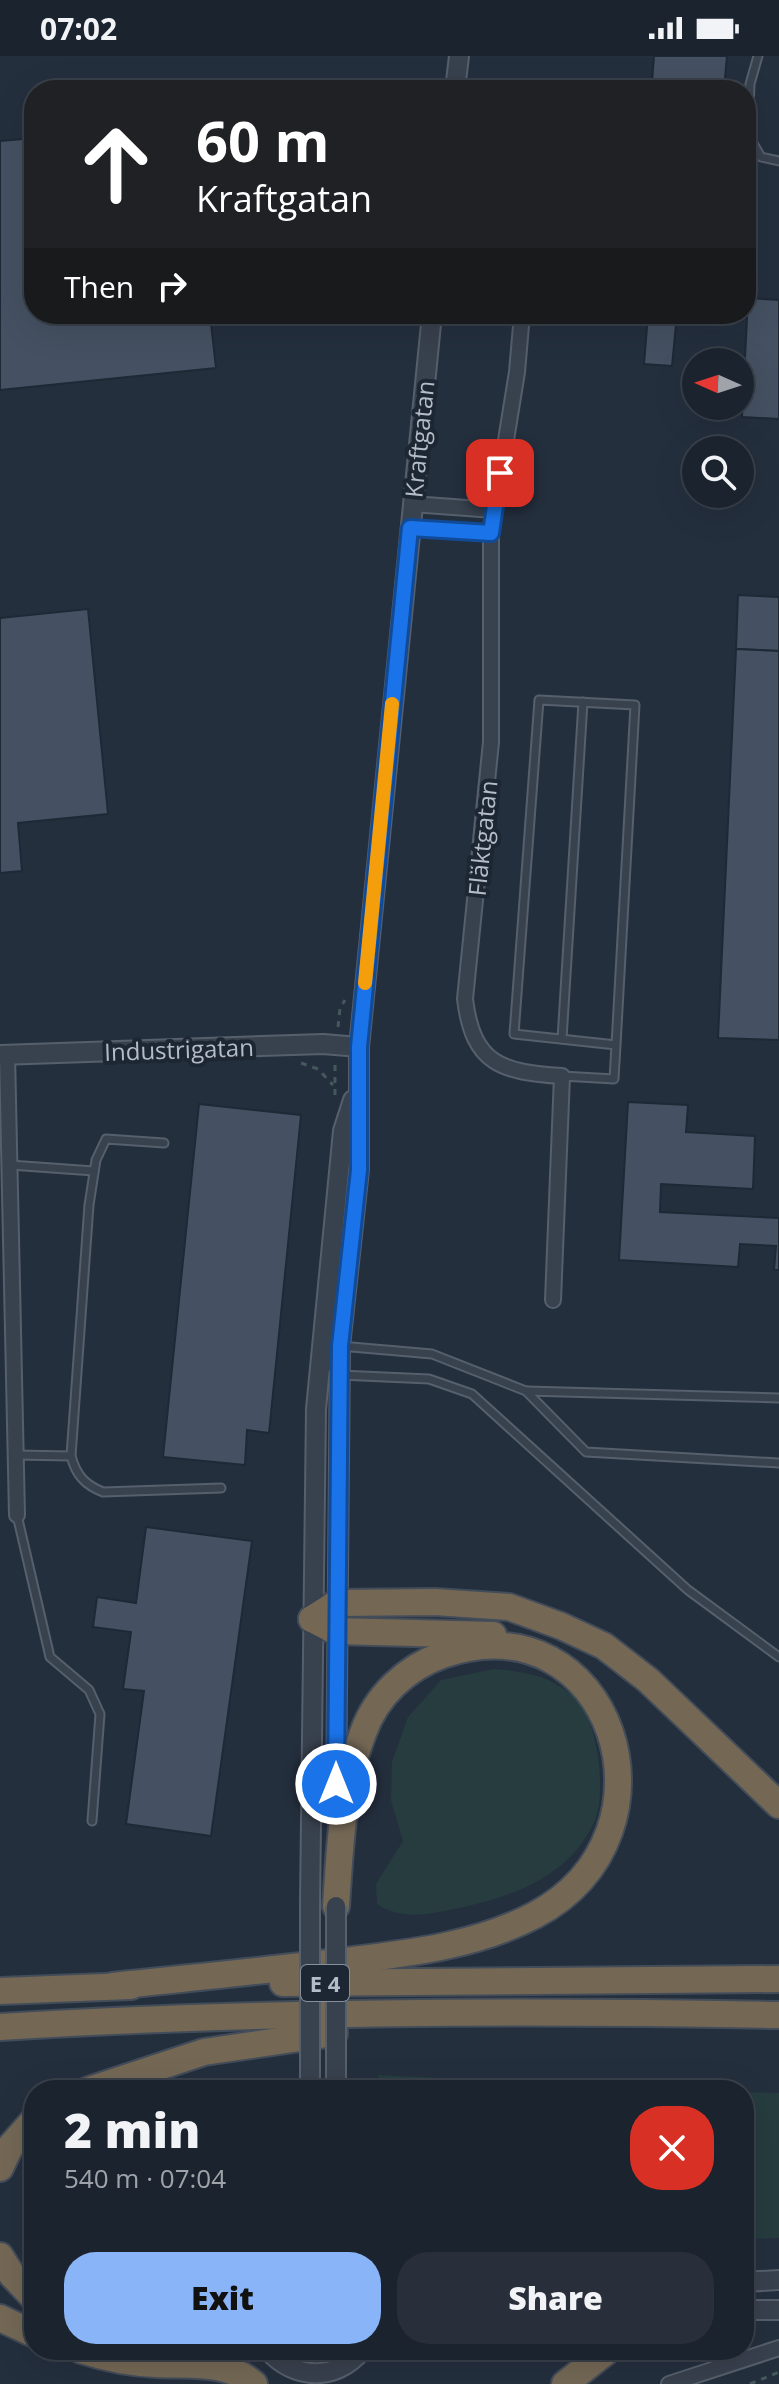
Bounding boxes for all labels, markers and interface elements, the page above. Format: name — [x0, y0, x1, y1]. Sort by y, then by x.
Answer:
text: 07:02 — [40, 8, 117, 49]
text: 60 m — [196, 102, 330, 178]
icon: ahead — [64, 112, 168, 216]
text: Kraftgatan — [196, 174, 372, 223]
icon: right — [150, 264, 194, 308]
text: Then — [64, 266, 134, 307]
north arrow — [682, 348, 754, 420]
map controls — [682, 348, 754, 508]
street label: Kraftgatan — [396, 379, 442, 499]
button: search — [682, 436, 754, 508]
pin — [466, 439, 534, 507]
icon: arrive — [478, 451, 522, 495]
street label: Fläktgatan — [460, 779, 504, 897]
street label: Industrigatan — [104, 1030, 254, 1068]
position arrow — [294, 1742, 378, 1826]
road number: E 4 — [301, 1965, 349, 2001]
text: 2 min — [64, 2097, 200, 2162]
button: close — [630, 2106, 714, 2190]
text: 540 m · 07:04 — [64, 2160, 226, 2196]
button: Exit — [64, 2252, 381, 2344]
button: Share — [397, 2252, 714, 2344]

